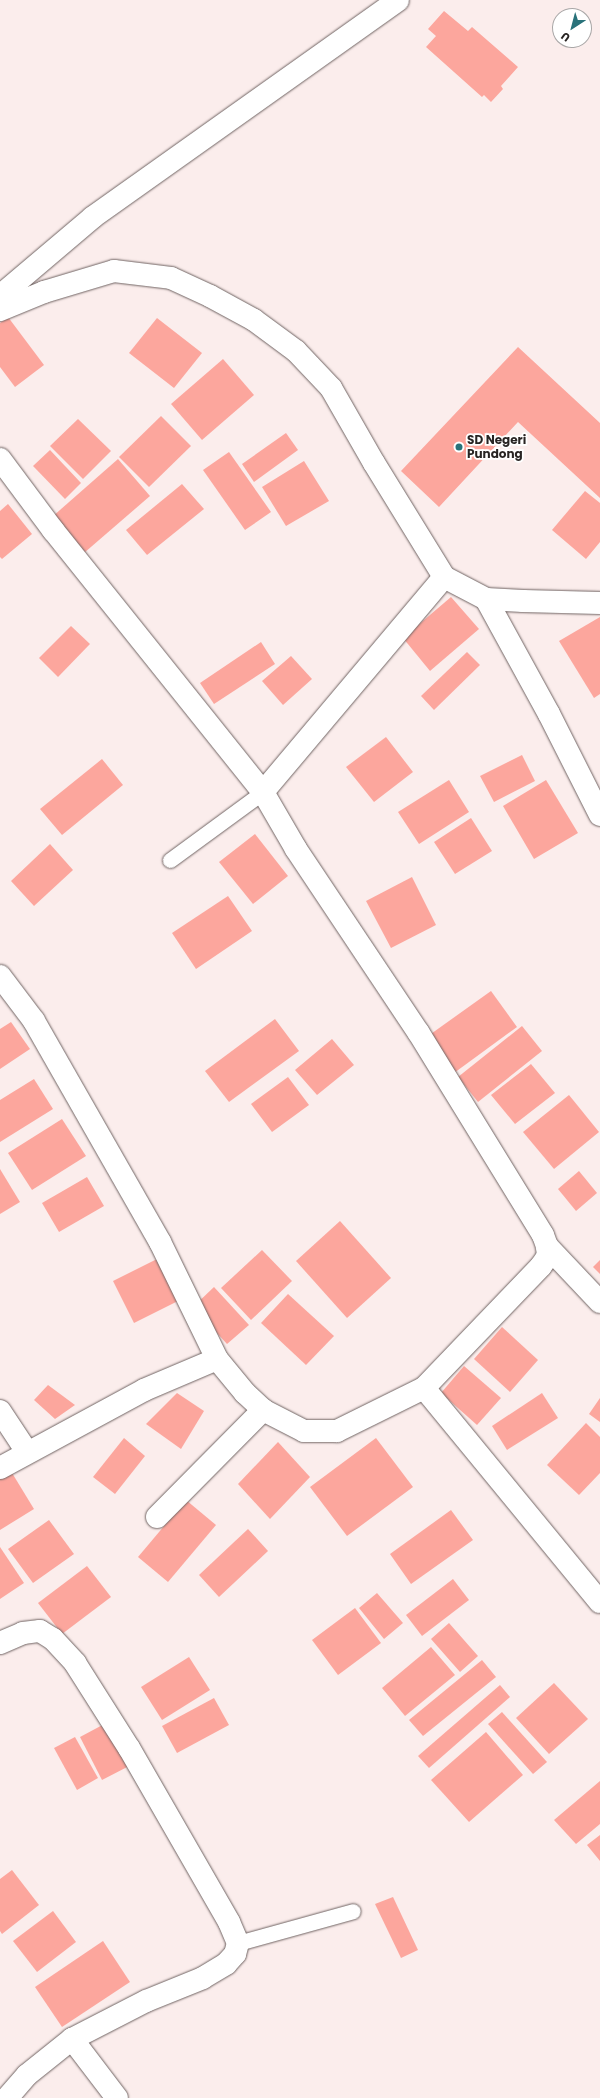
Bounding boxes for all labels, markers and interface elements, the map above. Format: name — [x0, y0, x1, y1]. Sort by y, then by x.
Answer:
north arrow — [552, 8, 592, 48]
text: U — [558, 28, 573, 46]
place label: SD Negeri Pundong — [467, 433, 526, 461]
marker: SD Negeri Pundong — [454, 442, 464, 452]

